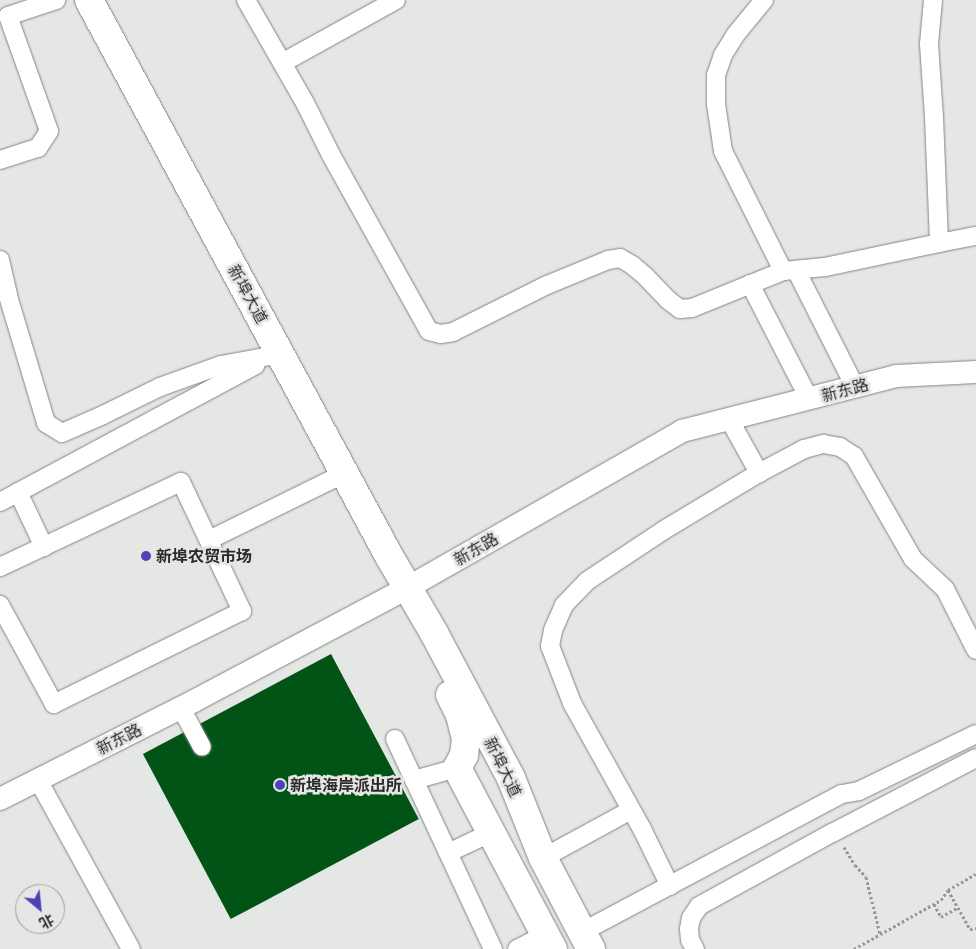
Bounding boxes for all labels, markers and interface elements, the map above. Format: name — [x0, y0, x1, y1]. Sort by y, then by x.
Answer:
street label: 新埠大道 — [224, 261, 272, 327]
street label: 新东路 — [819, 375, 871, 405]
street label: 新东路 — [450, 529, 502, 569]
place label: 新埠农贸市场 — [156, 546, 252, 566]
marker: 新埠农贸市场 — [140, 550, 152, 562]
street label: 新东路 — [93, 720, 145, 758]
street label: 新埠大道 — [480, 734, 526, 800]
place label: 新埠海岸派出所 — [290, 775, 402, 795]
marker: 新埠海岸派出所 — [274, 779, 286, 791]
north arrow — [15, 884, 65, 934]
text: 北 — [36, 910, 57, 933]

